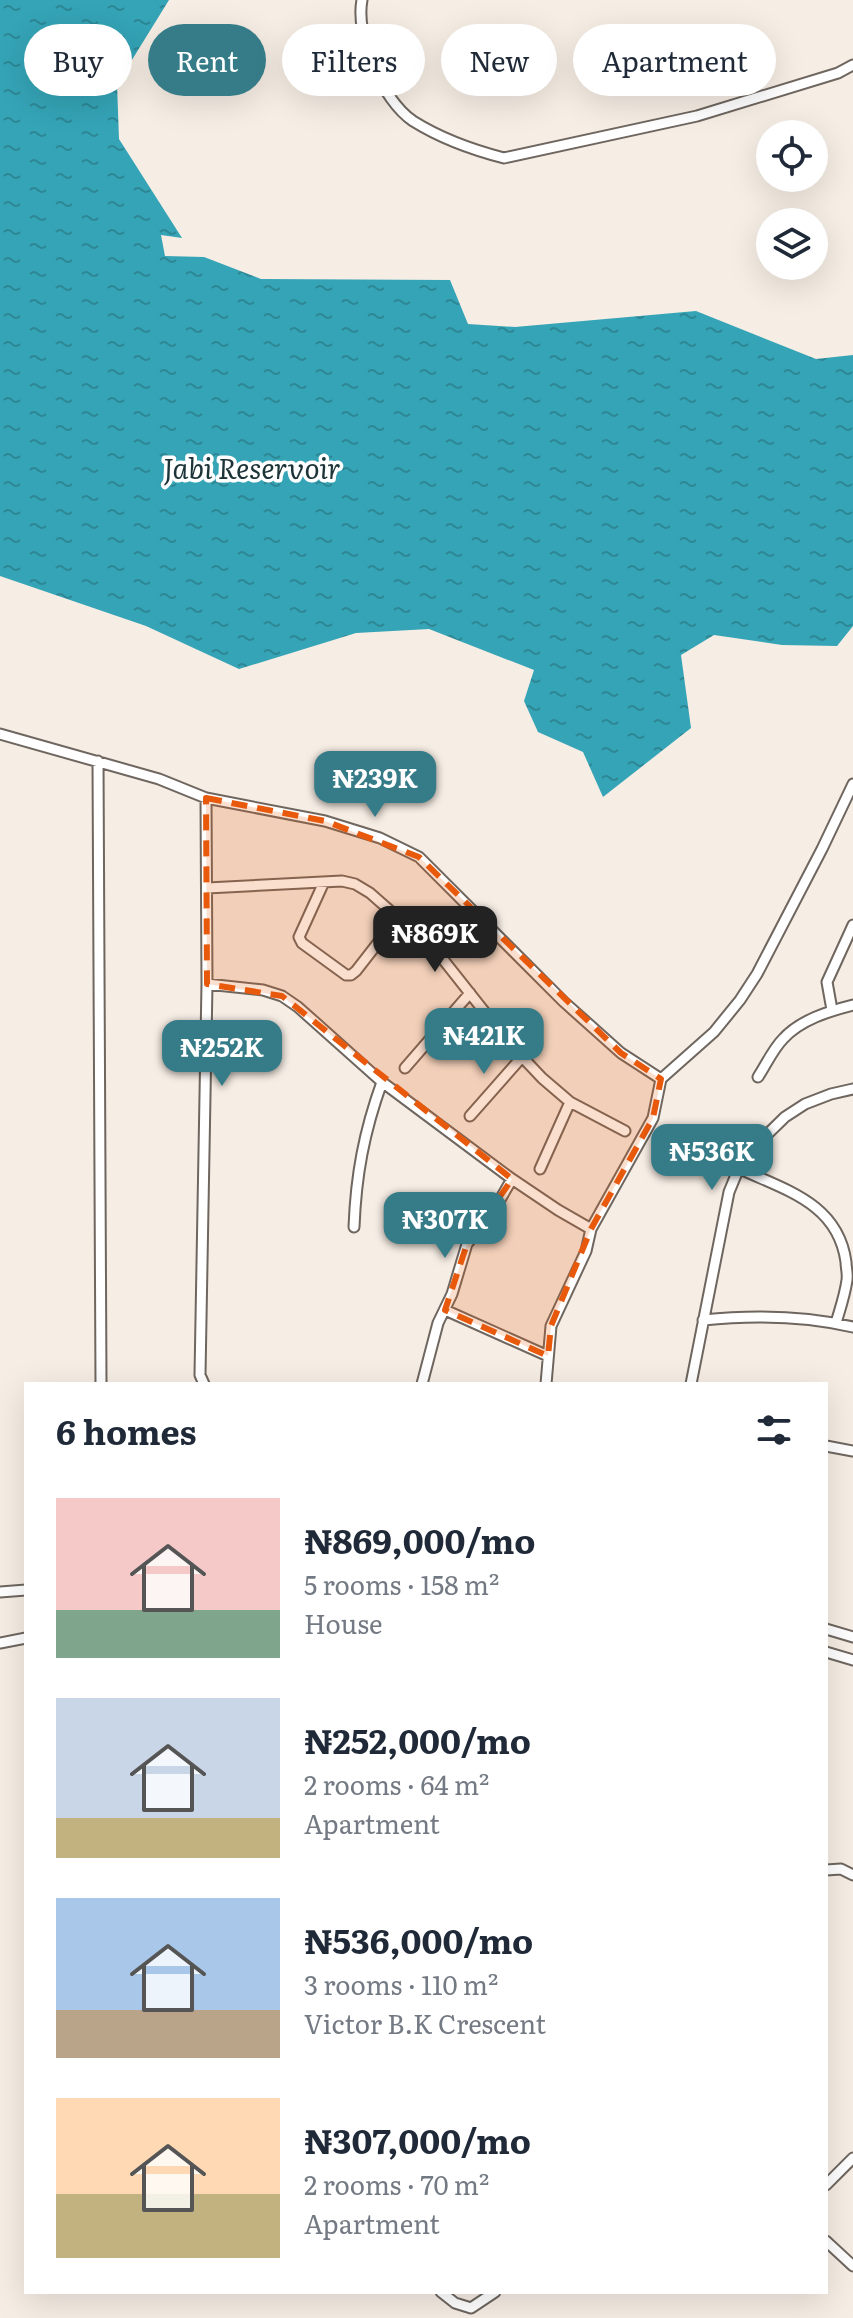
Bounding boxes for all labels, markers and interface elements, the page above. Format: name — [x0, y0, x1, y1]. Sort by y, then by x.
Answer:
chip: Buy — [24, 24, 132, 96]
chip: Rent — [148, 24, 266, 96]
chip: Filters — [282, 24, 425, 96]
chip: New — [441, 24, 557, 96]
chip: Apartment — [573, 24, 776, 96]
map controls — [756, 120, 828, 280]
button: locate — [756, 120, 828, 192]
button: layers — [756, 208, 828, 280]
water label: Jabi Reservoir — [163, 446, 341, 488]
pin: ₦239K — [319, 751, 431, 819]
text: ₦239K — [332, 757, 418, 796]
pin: ₦869K — [379, 906, 491, 974]
text: ₦869K — [391, 912, 479, 951]
pin: ₦421K — [428, 1008, 540, 1076]
text: ₦421K — [443, 1014, 525, 1053]
pin: ₦252K — [166, 1020, 278, 1088]
text: ₦252K — [180, 1026, 264, 1065]
pin: ₦536K — [656, 1124, 768, 1192]
text: ₦536K — [669, 1130, 755, 1169]
pin: ₦307K — [389, 1192, 501, 1260]
text: ₦307K — [402, 1198, 488, 1237]
text: 6 homes — [56, 1405, 196, 1455]
icon: filters — [752, 1408, 796, 1452]
text: ₦869,000/mo — [304, 1514, 535, 1564]
icon: home — [120, 1530, 216, 1626]
text: 5 rooms · 158 m² — [304, 1564, 499, 1603]
text: House — [304, 1603, 382, 1642]
text: ₦252,000/mo — [304, 1714, 531, 1764]
icon: home — [120, 1730, 216, 1826]
text: 2 rooms · 64 m² — [304, 1764, 489, 1803]
text: Apartment — [304, 1803, 440, 1842]
text: ₦536,000/mo — [304, 1914, 533, 1964]
icon: home — [120, 1930, 216, 2026]
text: 3 rooms · 110 m² — [304, 1964, 498, 2003]
text: Victor B.K Crescent — [304, 2003, 546, 2042]
text: ₦307,000/mo — [304, 2114, 531, 2164]
icon: home — [120, 2130, 216, 2226]
text: 2 rooms · 70 m² — [304, 2164, 489, 2203]
text: Apartment — [304, 2203, 440, 2242]

